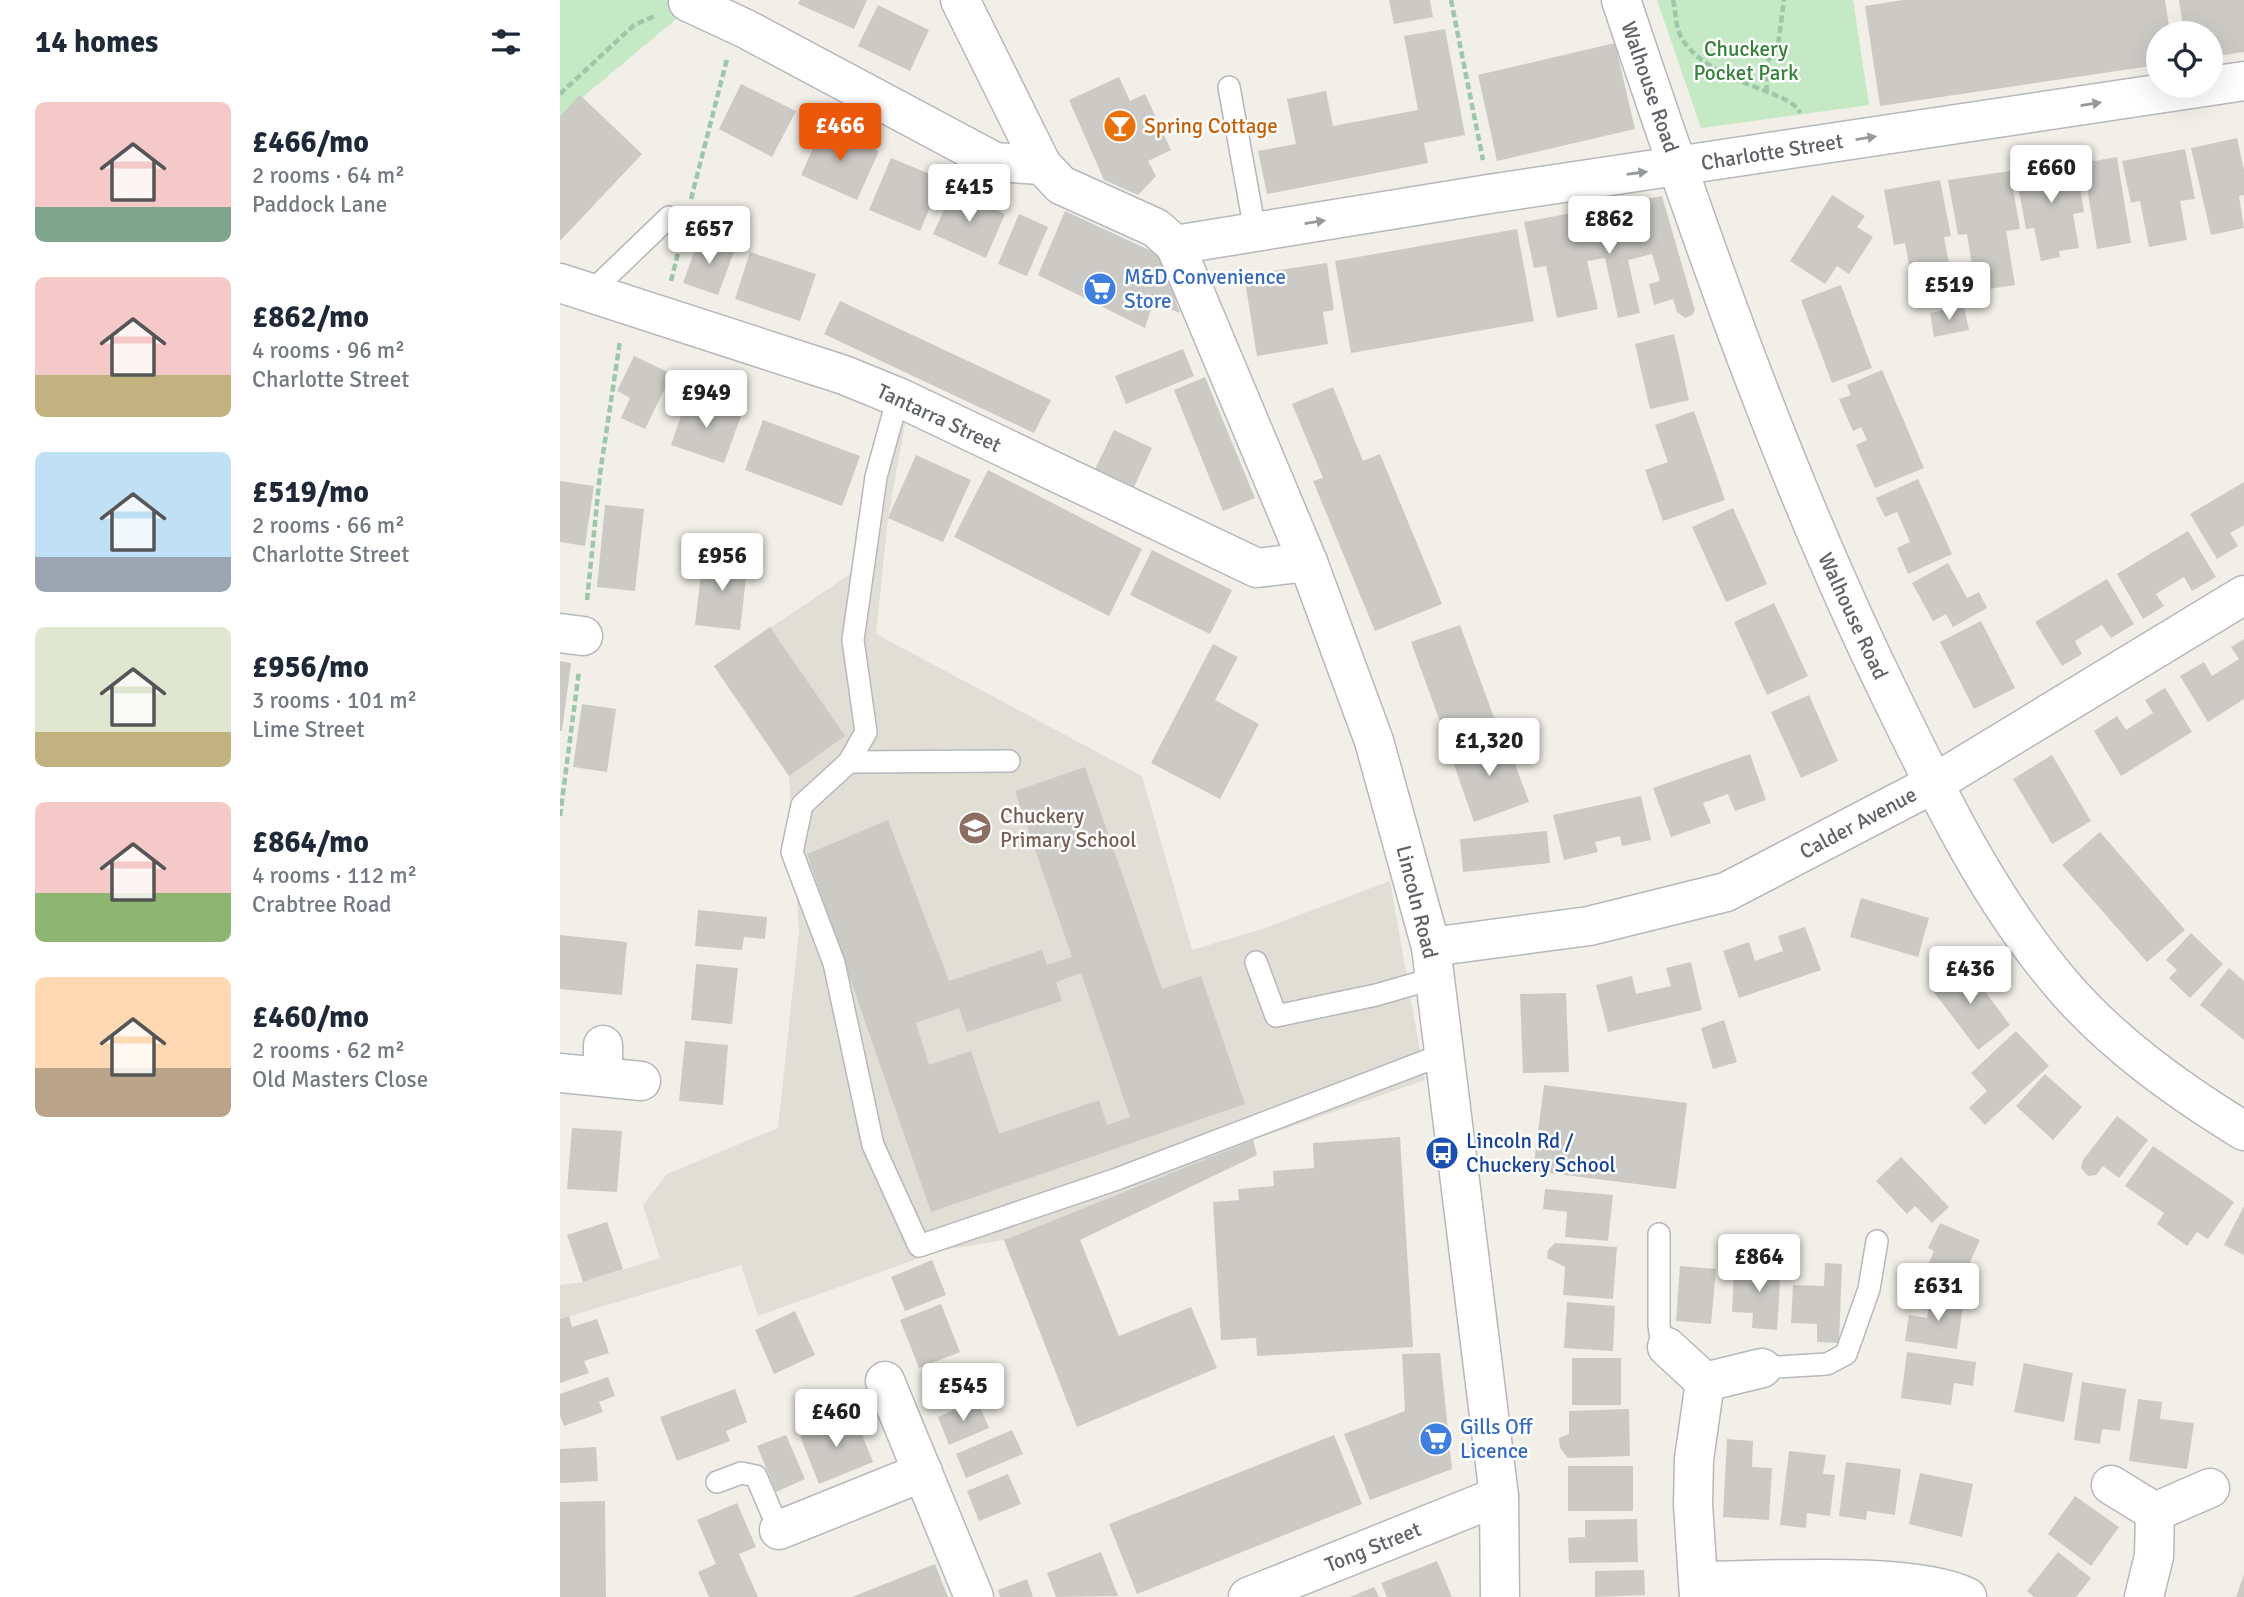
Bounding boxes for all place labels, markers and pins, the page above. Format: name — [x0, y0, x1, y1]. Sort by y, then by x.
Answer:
pin: £466 — [799, 104, 881, 163]
bar icon: Spring Cottage — [1101, 107, 1139, 145]
place label: Spring Cottage — [1144, 113, 1278, 139]
pin: £660 — [2010, 146, 2092, 205]
pin: £415 — [928, 164, 1010, 224]
pin: £862 — [1568, 196, 1650, 256]
pin: £657 — [668, 206, 750, 266]
pin: £519 — [1908, 262, 1990, 322]
place label: M&D Convenience Store — [1124, 264, 1286, 314]
supermarket icon: M&D Convenience Store — [1081, 270, 1119, 308]
pin: £949 — [665, 370, 747, 430]
pin: £956 — [681, 534, 763, 593]
pin: £1,320 — [1432, 718, 1546, 778]
place label: Chuckery Primary School — [1000, 803, 1136, 853]
school or university icon: Chuckery Primary School — [956, 809, 994, 847]
pin: £436 — [1929, 946, 2011, 1006]
place label: Lincoln Rd / Chuckery School — [1466, 1128, 1616, 1178]
bus stop icon: Lincoln Rd / Chuckery School — [1423, 1134, 1461, 1172]
pin: £864 — [1718, 1234, 1800, 1294]
pin: £631 — [1897, 1264, 1979, 1323]
pin: £545 — [922, 1364, 1004, 1423]
pin: £460 — [795, 1390, 877, 1449]
place label: Gills Off Licence — [1460, 1414, 1534, 1464]
supermarket icon: Gills Off Licence — [1417, 1420, 1455, 1458]

